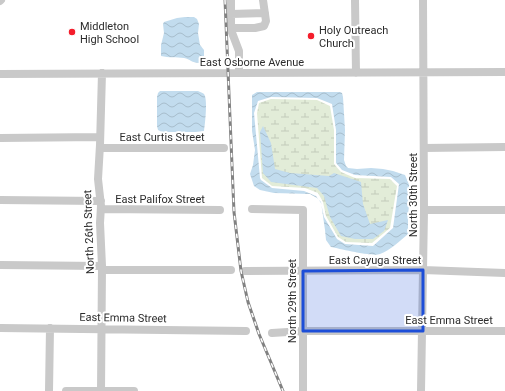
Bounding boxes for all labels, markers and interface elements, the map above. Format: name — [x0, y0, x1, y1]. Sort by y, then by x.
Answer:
place label: Middleton High School — [80, 20, 139, 46]
place label: Holy Outreach Church — [319, 24, 388, 50]
marker: Middleton High School — [67, 27, 77, 37]
marker: Holy Outreach Church — [306, 31, 316, 41]
street label: East Osborne Avenue — [200, 56, 304, 69]
street label: East Curtis Street — [119, 131, 205, 144]
street label: North 30th Street — [407, 152, 420, 237]
street label: North 26th Street — [81, 189, 97, 274]
street label: East Palifox Street — [115, 193, 205, 206]
street label: East Cayuga Street — [329, 254, 422, 267]
street label: North 29th Street — [286, 258, 299, 343]
street label: East Emma Street — [79, 311, 167, 325]
street label: East Emma Street — [405, 314, 493, 327]

